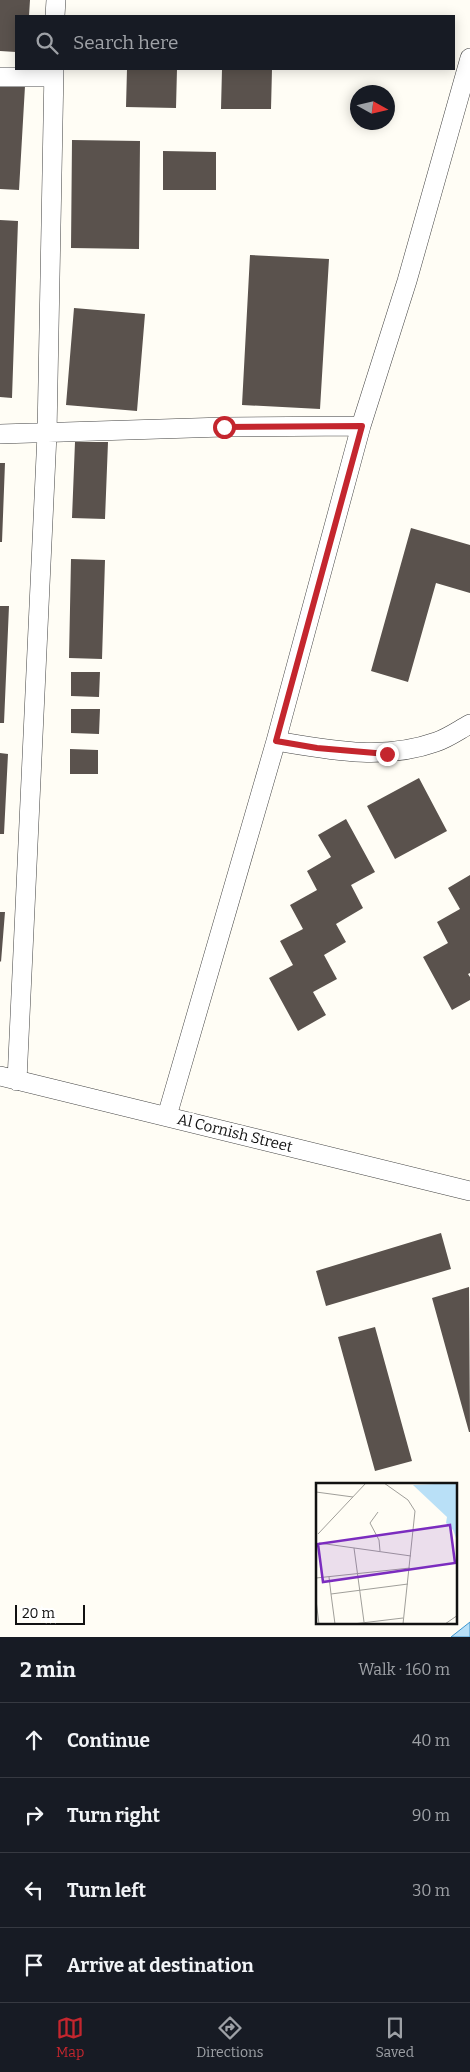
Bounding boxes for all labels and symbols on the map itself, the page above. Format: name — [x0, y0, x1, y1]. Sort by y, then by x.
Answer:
north arrow — [350, 85, 395, 130]
route start — [213, 416, 236, 439]
route end — [376, 743, 399, 766]
street label: Al Cornish Street — [176, 1110, 295, 1156]
inset map — [316, 1483, 458, 1624]
scale bar — [15, 1602, 85, 1625]

